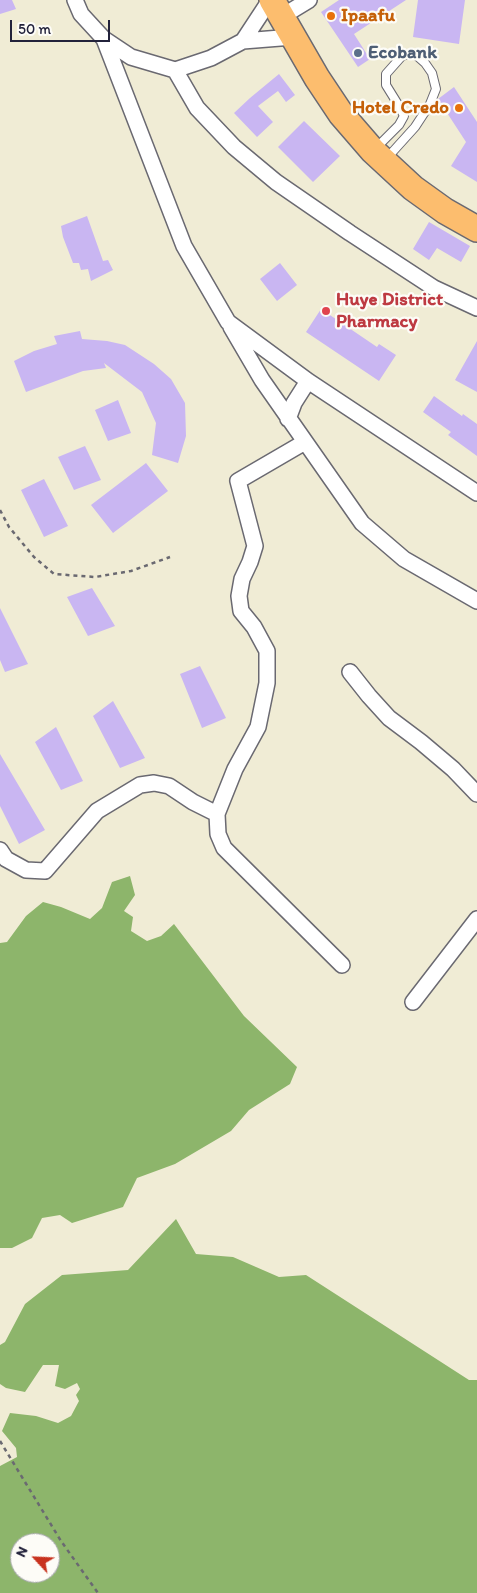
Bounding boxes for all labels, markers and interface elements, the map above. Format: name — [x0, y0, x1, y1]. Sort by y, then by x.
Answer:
place label: Ipaafu — [341, 5, 395, 27]
scale bar — [12, 10, 112, 42]
marker: Ipaafu — [325, 10, 337, 22]
text: 50 m — [18, 20, 51, 38]
place label: Ecobank — [368, 42, 437, 64]
marker: Ecobank — [352, 47, 364, 59]
place label: Hotel Credo — [352, 97, 449, 119]
marker: Hotel Credo — [453, 102, 465, 114]
place label: Huye District Pharmacy — [336, 289, 443, 333]
marker: Huye District Pharmacy — [320, 305, 332, 317]
north arrow — [10, 1533, 60, 1583]
text: N — [12, 1544, 32, 1560]

